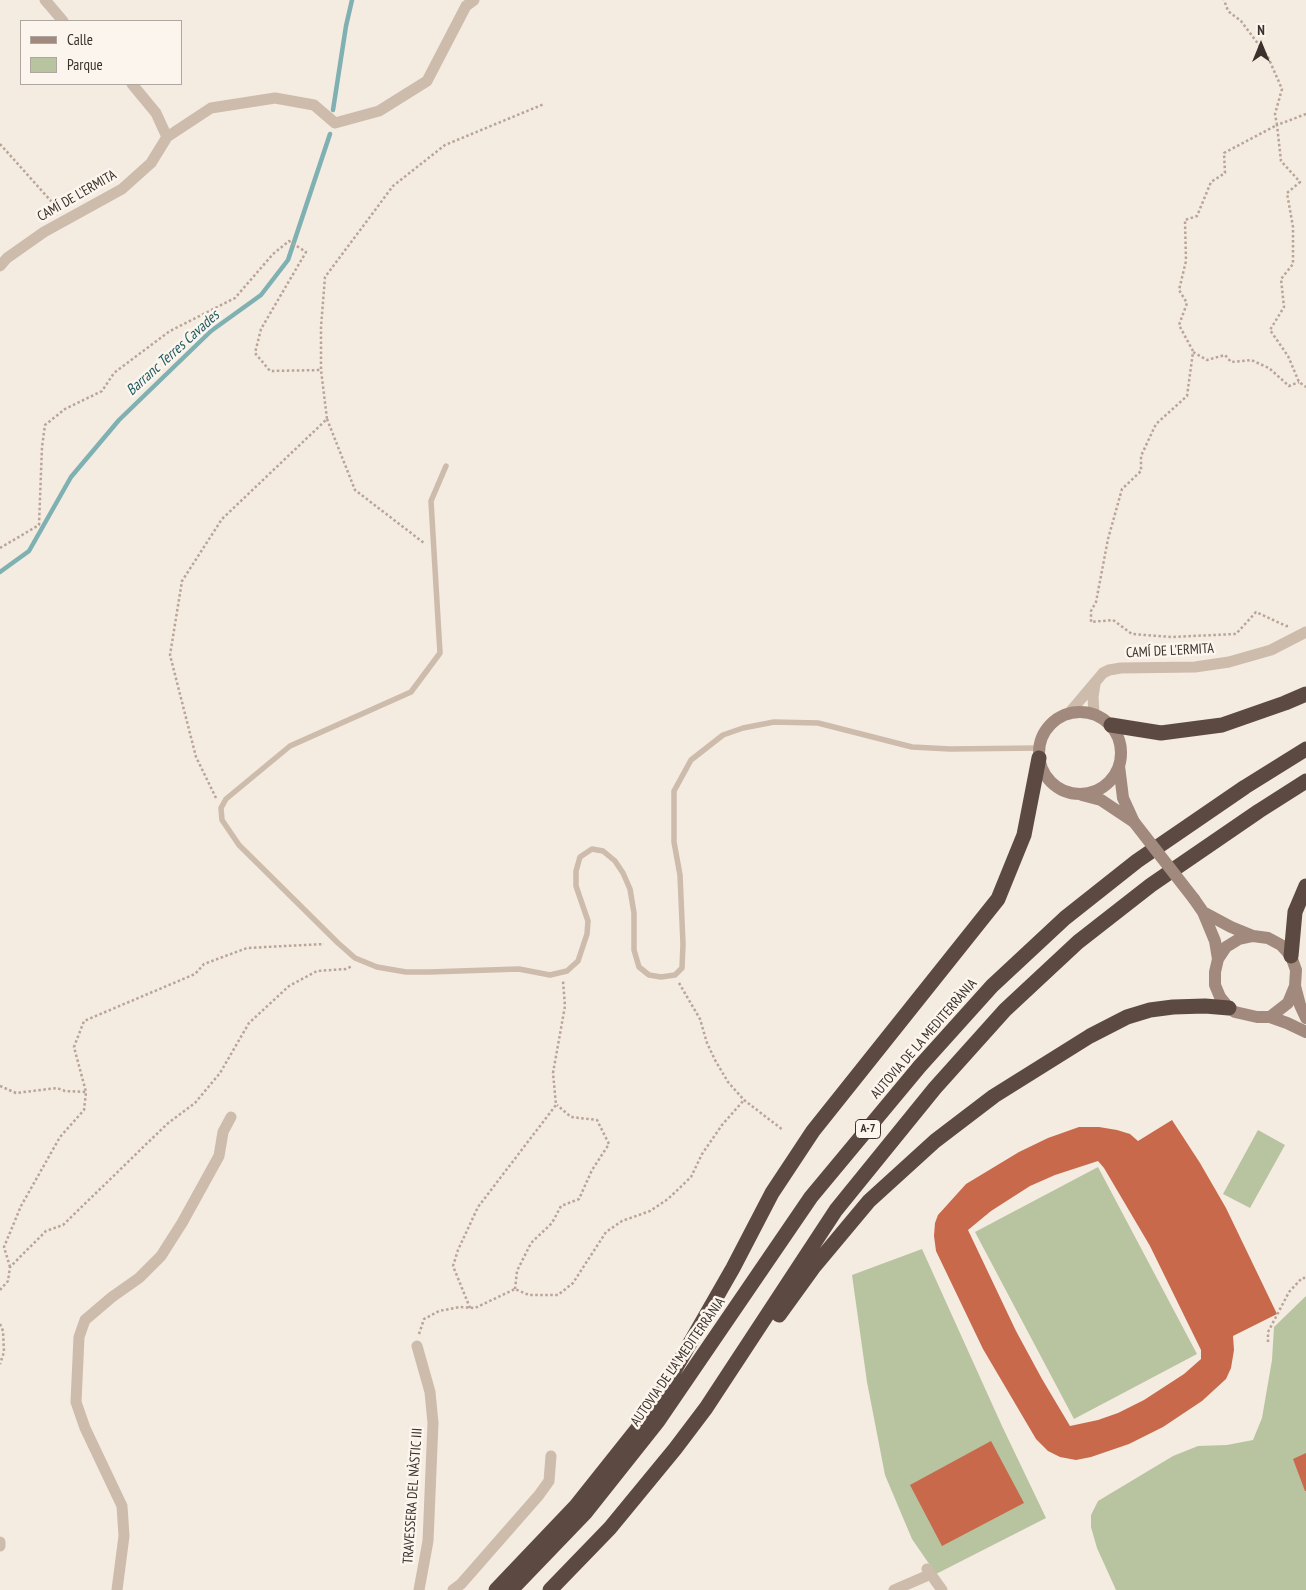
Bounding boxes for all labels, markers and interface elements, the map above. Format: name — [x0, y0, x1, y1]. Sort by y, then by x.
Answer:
legend — [20, 20, 182, 85]
north arrow — [1236, 20, 1286, 70]
text: N — [1257, 21, 1265, 39]
text: Calle — [67, 30, 93, 49]
text: Parque — [67, 55, 103, 74]
street label: CAMÍ DE L'ERMITA — [35, 167, 119, 225]
water label: Barranc Terres Cavades — [123, 307, 223, 399]
street label: CAMÍ DE L'ERMITA — [1126, 640, 1214, 662]
street label: AUTOVIA DE LA MEDITERRÀNIA — [867, 976, 981, 1102]
road number: A-7 — [856, 1120, 880, 1138]
street label: AUTOVIA DE LA MEDITERRÀNIA — [627, 1294, 729, 1430]
street label: TRAVESSERA DEL NÀSTIC III — [400, 1427, 426, 1565]

